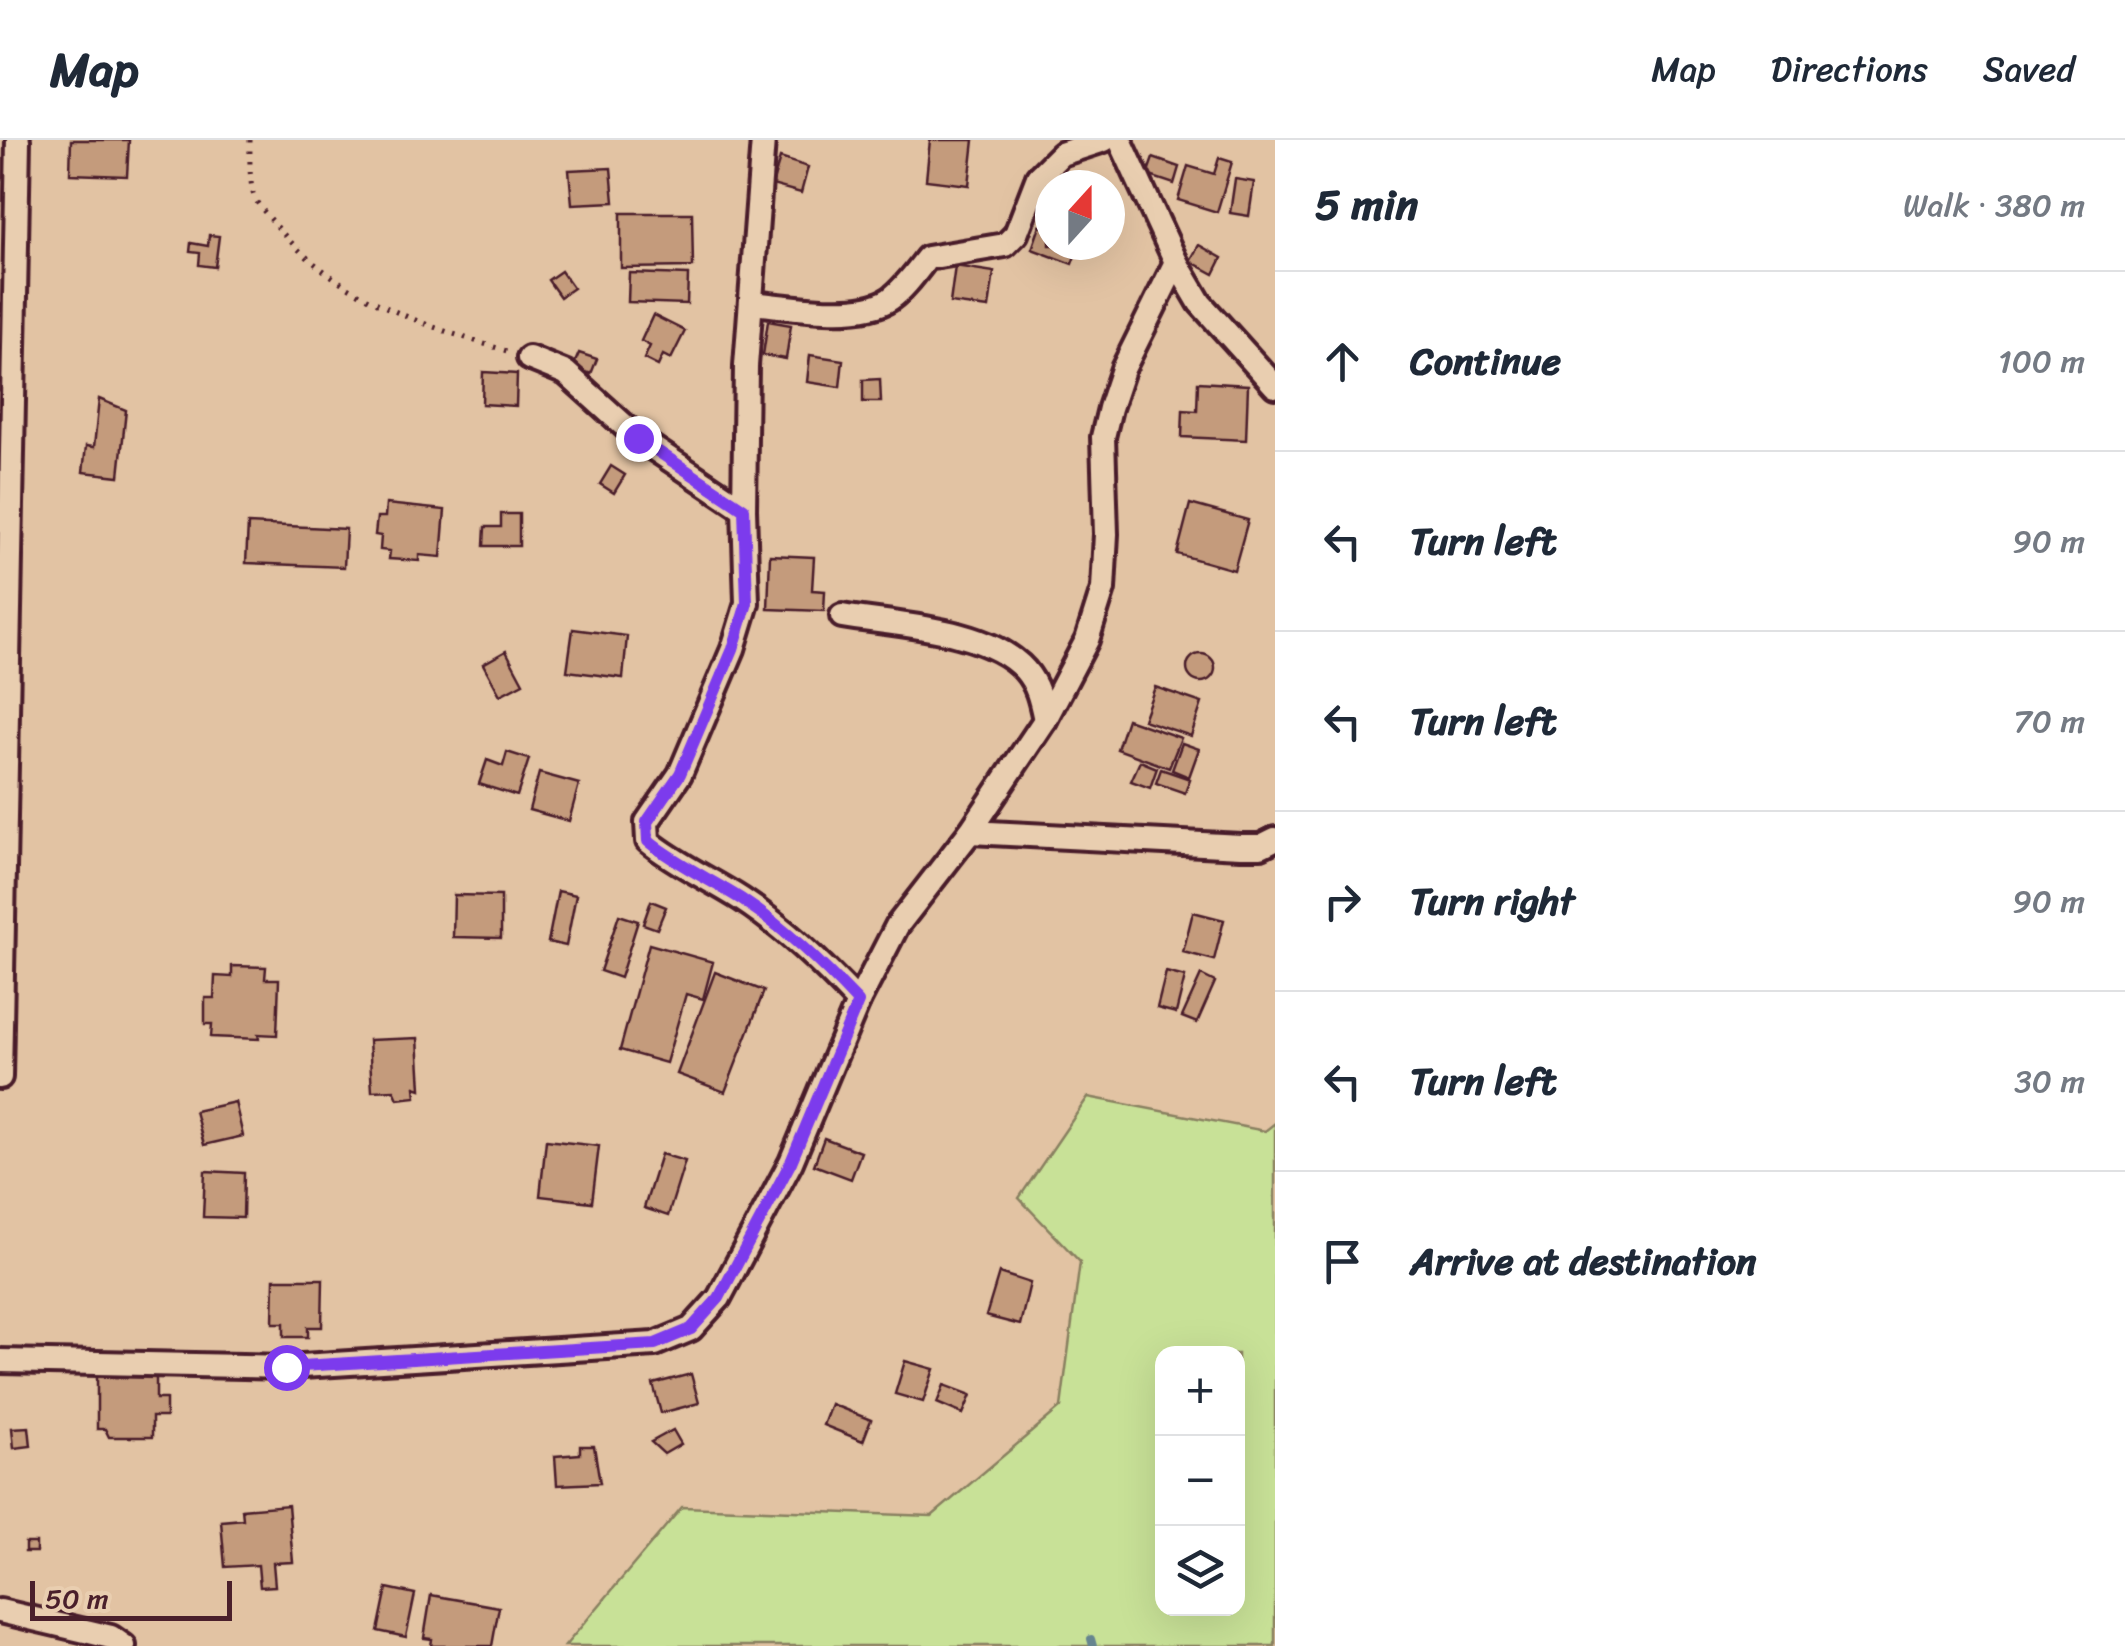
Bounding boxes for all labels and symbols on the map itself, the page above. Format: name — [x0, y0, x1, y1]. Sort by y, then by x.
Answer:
north arrow — [1035, 170, 1125, 260]
route end — [616, 416, 662, 462]
route start — [264, 1345, 310, 1391]
scale bar — [30, 1576, 232, 1620]

